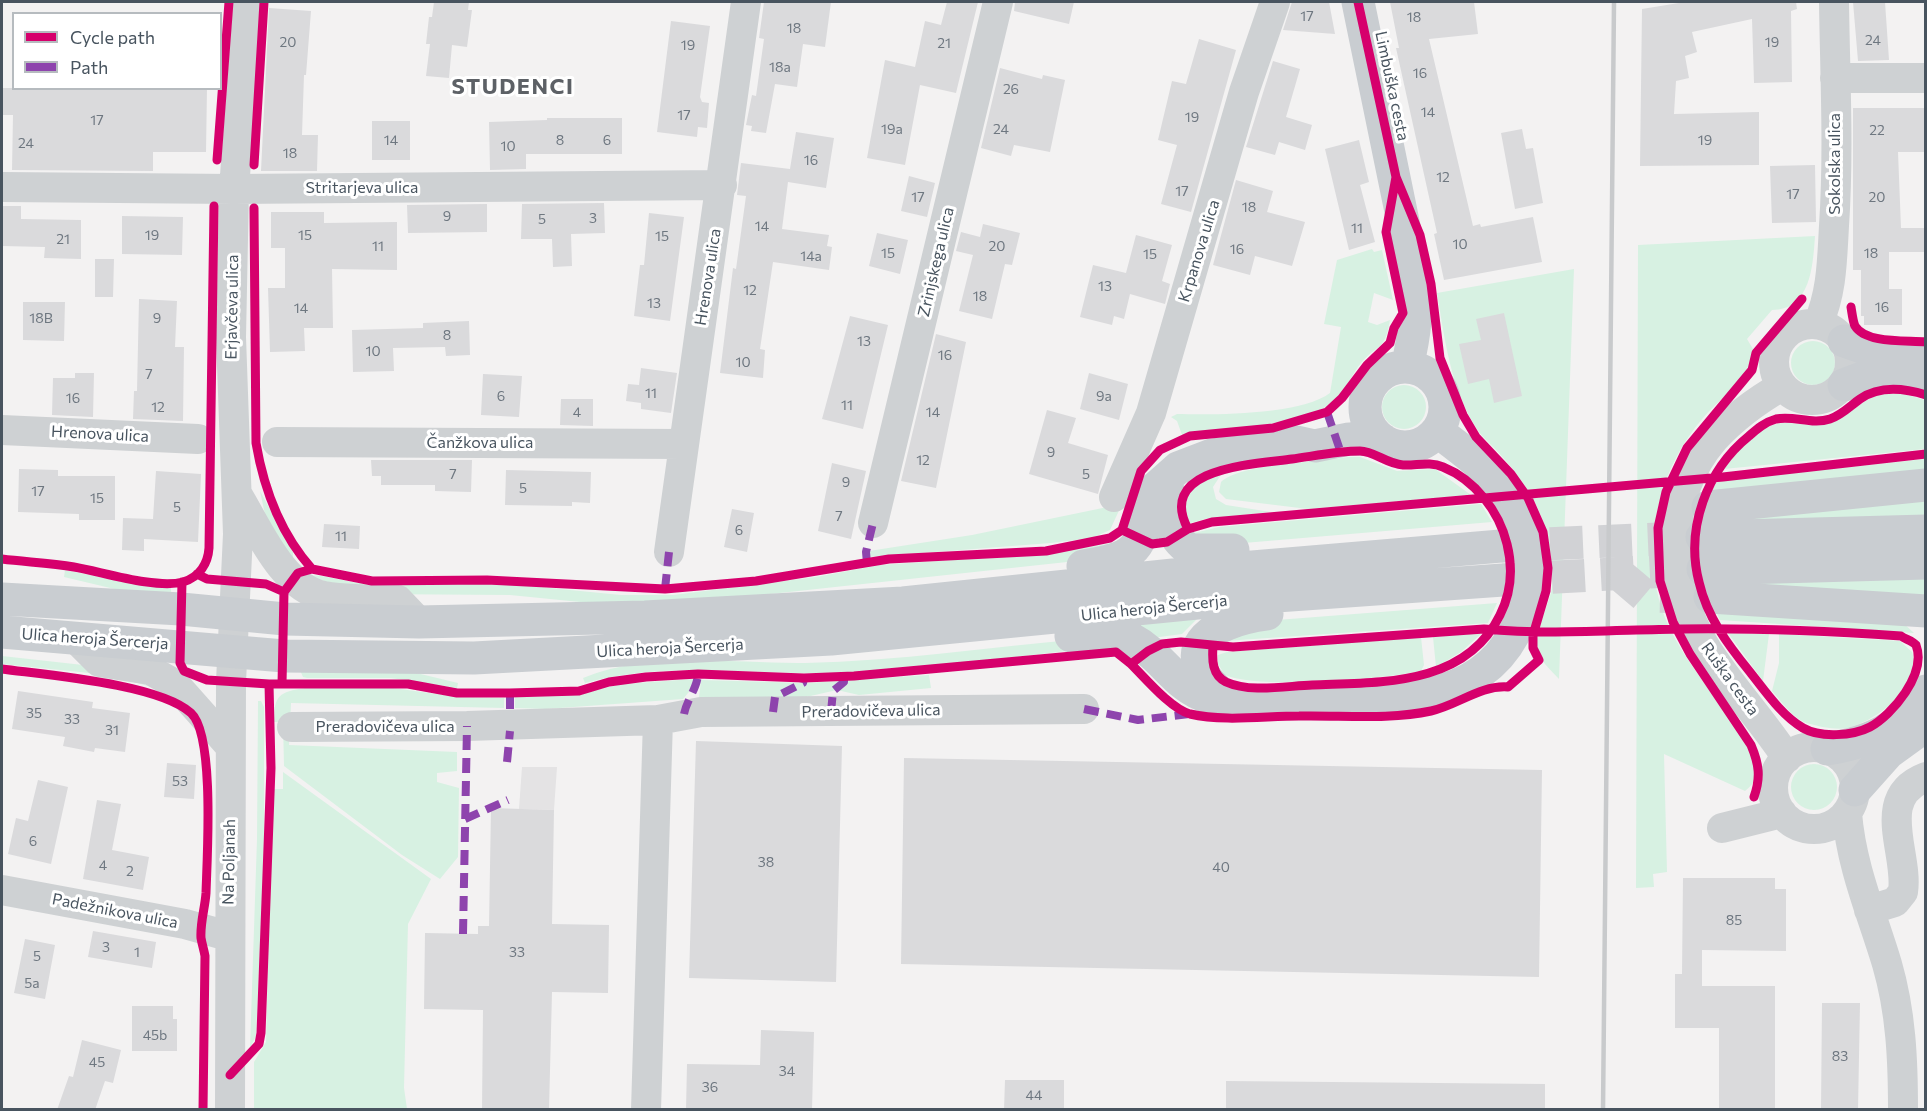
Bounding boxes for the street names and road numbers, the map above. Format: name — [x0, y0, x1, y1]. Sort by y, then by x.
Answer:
street label: Limbuška cesta — [1371, 29, 1413, 143]
street label: Sokolska ulica — [1825, 113, 1845, 215]
street label: Stritarjeva ulica — [306, 178, 418, 198]
street label: Krpanova ulica — [1174, 197, 1224, 305]
street label: Zrinjskega ulica — [914, 205, 958, 319]
street label: Hrenova ulica — [691, 227, 725, 327]
street label: Erjavčeva ulica — [221, 254, 243, 360]
street label: Hrenova ulica — [51, 422, 149, 446]
street label: Čanžkova ulica — [427, 433, 533, 453]
street label: Ulica heroja Šercerja — [1080, 591, 1228, 625]
street label: Ulica heroja Šercerja — [21, 624, 169, 654]
street label: Ulica heroja Šercerja — [596, 635, 744, 661]
street label: Ruška cesta — [1697, 639, 1763, 719]
street label: Preradovičeva ulica — [801, 700, 941, 722]
street label: Preradovičeva ulica — [315, 717, 455, 737]
street label: Na Poljanah — [219, 819, 239, 905]
street label: Padežnikova ulica — [50, 889, 180, 933]

